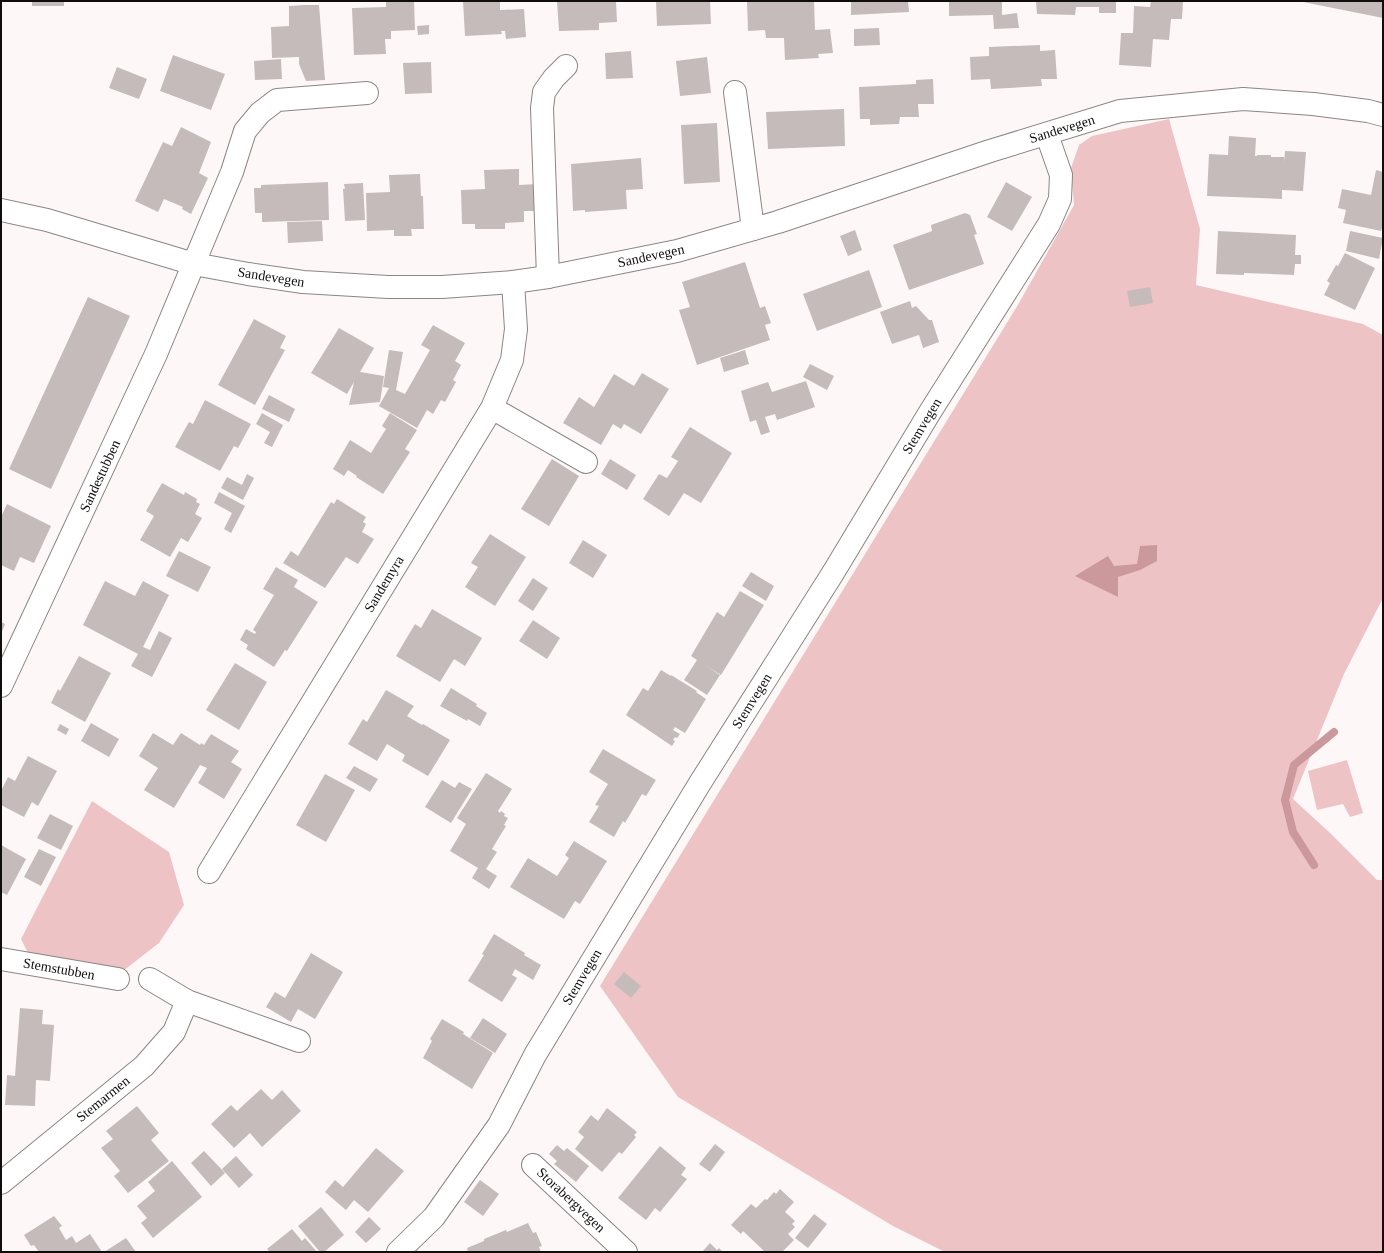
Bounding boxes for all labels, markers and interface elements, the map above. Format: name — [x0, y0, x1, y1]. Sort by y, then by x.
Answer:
street label: Sandevegen — [1027, 112, 1097, 146]
street label: Sandevegen — [616, 242, 686, 270]
street label: Sandevegen — [236, 264, 306, 290]
street label: Stemvegen — [900, 395, 944, 457]
street label: Sandestubben — [77, 438, 123, 514]
street label: Sandemyra — [361, 552, 407, 615]
street label: Stemvegen — [729, 671, 775, 731]
street label: Stemvegen — [560, 946, 604, 1008]
street label: Stemstubben — [22, 955, 96, 983]
street label: Stemarmen — [74, 1073, 132, 1125]
street label: Storabergvegen — [534, 1165, 608, 1235]

